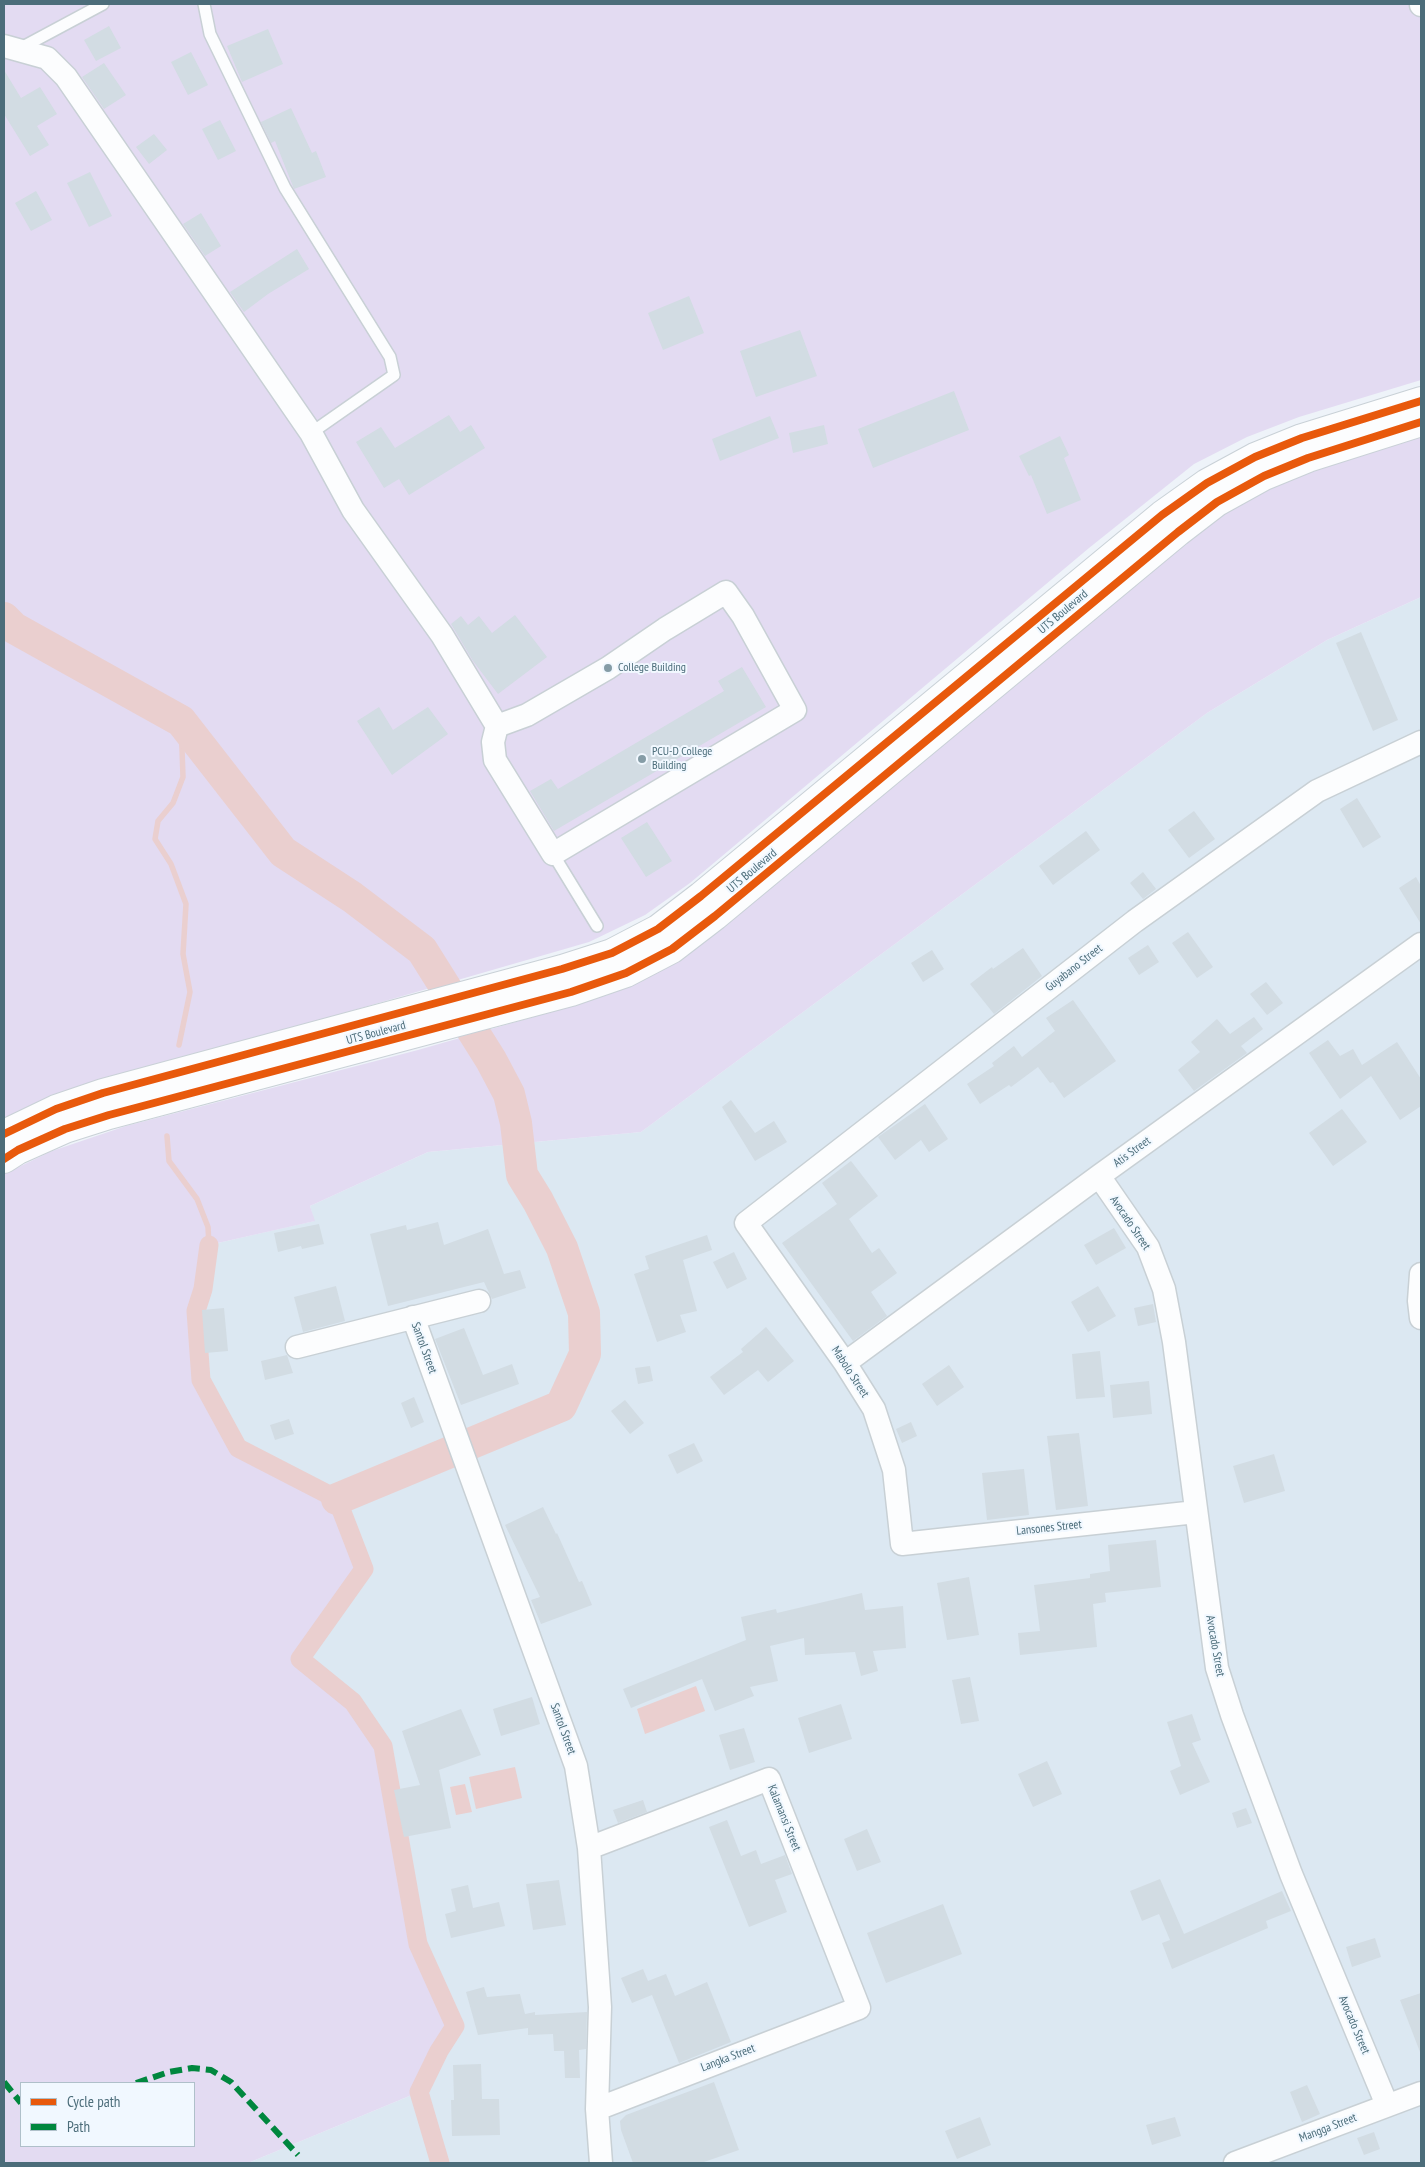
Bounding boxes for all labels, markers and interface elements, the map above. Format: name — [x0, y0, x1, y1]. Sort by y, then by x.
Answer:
street label: UTS Boulevard — [1035, 587, 1091, 637]
place label: College Building — [618, 661, 686, 675]
marker: College Building — [602, 662, 614, 674]
place label: PCU-D College Building — [652, 745, 712, 773]
marker: PCU-D College Building — [636, 753, 648, 765]
street label: UTS Boulevard — [724, 846, 780, 896]
street label: Guyabano Street — [1043, 941, 1105, 995]
street label: UTS Boulevard — [345, 1018, 407, 1048]
street label: Atis Street — [1110, 1134, 1154, 1170]
street label: Avocado Street — [1107, 1193, 1153, 1253]
street label: Santol Street — [408, 1320, 440, 1376]
street label: Mabolo Street — [828, 1344, 872, 1400]
street label: Lansones Street — [1016, 1517, 1082, 1539]
street label: Avocado Street — [1203, 1614, 1227, 1678]
street label: Santol Street — [547, 1701, 579, 1757]
street label: Kalamansi Street — [764, 1783, 804, 1853]
street label: Avocado Street — [1335, 1994, 1373, 2056]
street label: Langka Street — [699, 2041, 757, 2075]
legend — [20, 2082, 195, 2147]
text: Cycle path — [67, 2092, 120, 2111]
street label: Mangga Street — [1297, 2110, 1359, 2146]
text: Path — [67, 2117, 90, 2136]

